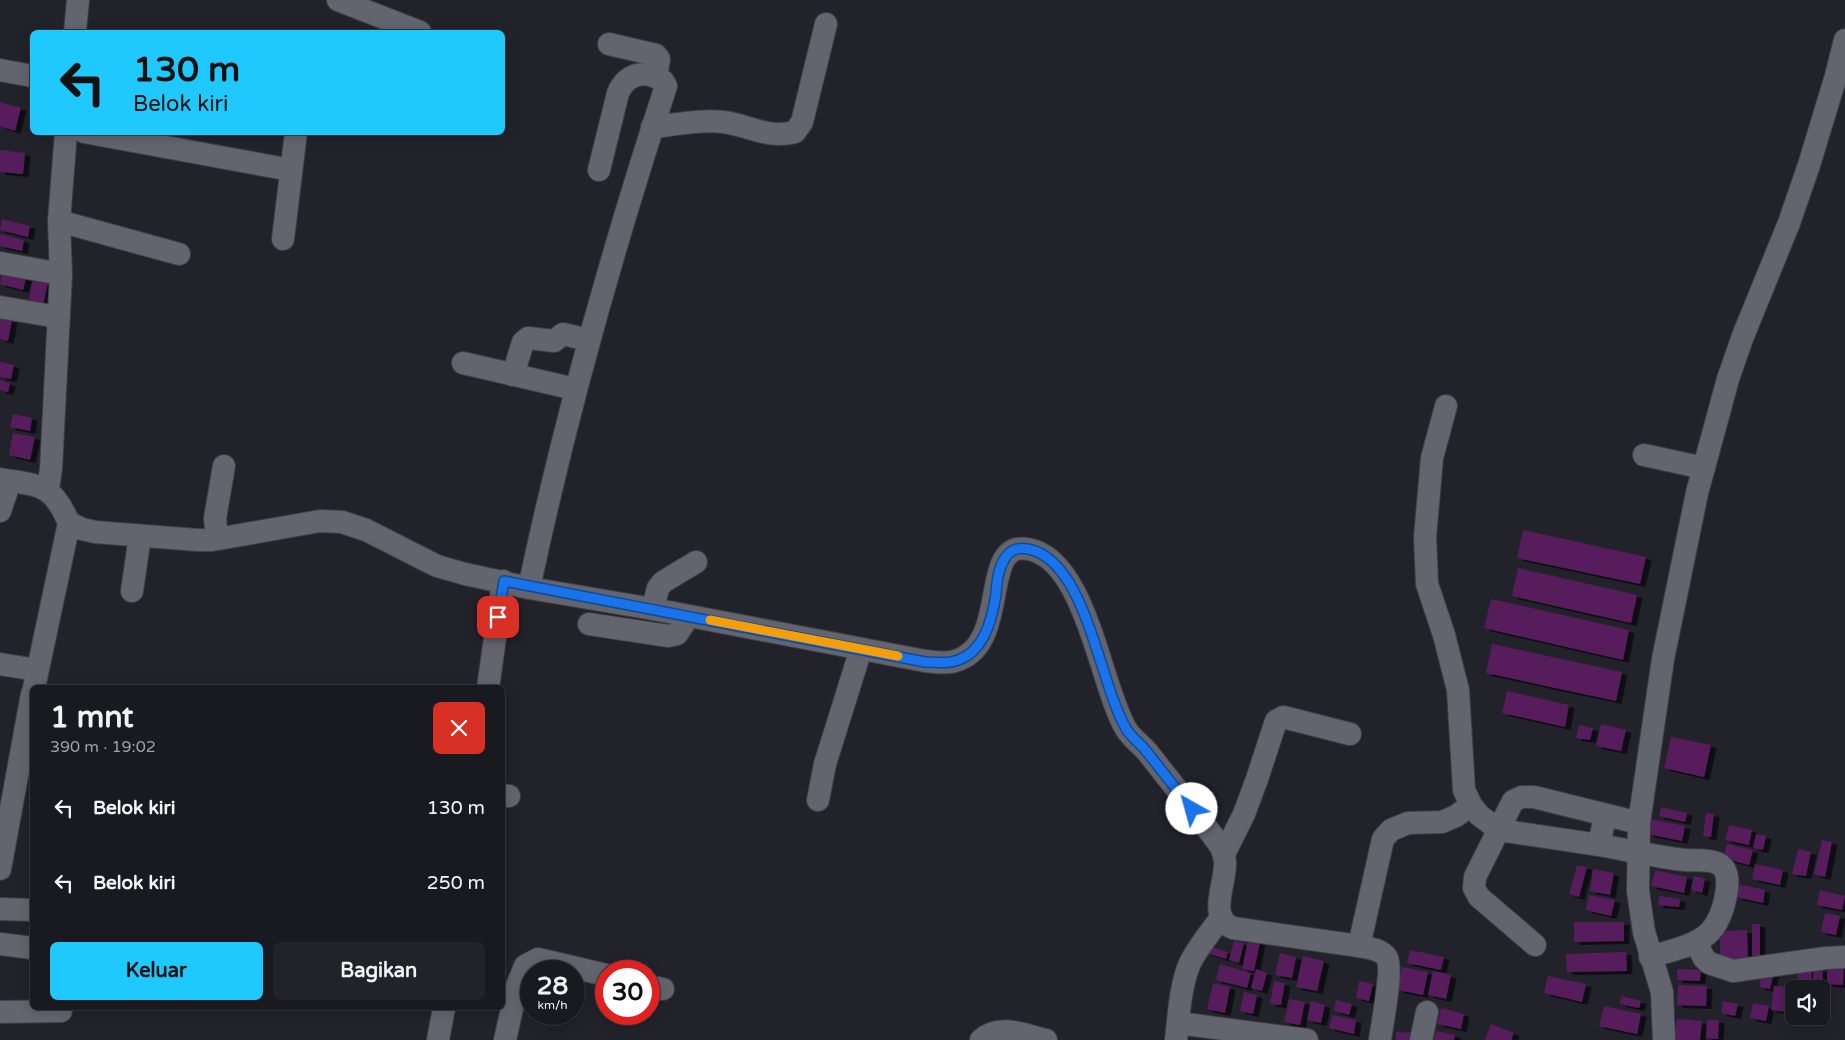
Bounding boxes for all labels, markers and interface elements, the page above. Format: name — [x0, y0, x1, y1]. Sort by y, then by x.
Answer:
text: 130 m — [133, 49, 240, 91]
icon: left — [50, 50, 115, 115]
text: Belok kiri — [133, 91, 229, 117]
pin — [477, 596, 519, 638]
icon: arrive — [484, 603, 512, 631]
text: 1 mnt — [50, 699, 134, 736]
button: close — [433, 702, 485, 754]
text: 390 m · 19:02 — [50, 737, 156, 757]
position arrow — [1165, 782, 1217, 834]
icon: left — [50, 794, 78, 822]
text: Belok kiri — [93, 797, 176, 819]
text: 130 m — [427, 797, 485, 819]
icon: left — [50, 869, 78, 897]
text: Belok kiri — [93, 872, 176, 894]
text: 250 m — [427, 872, 485, 894]
button: Keluar — [50, 942, 263, 1000]
button: Bagikan — [273, 942, 485, 1000]
speed limit sign: 30 — [595, 960, 660, 1025]
text: 28 — [537, 971, 568, 1001]
map controls — [1785, 980, 1830, 1025]
button: sound — [1785, 980, 1830, 1025]
text: km/h — [537, 998, 568, 1012]

